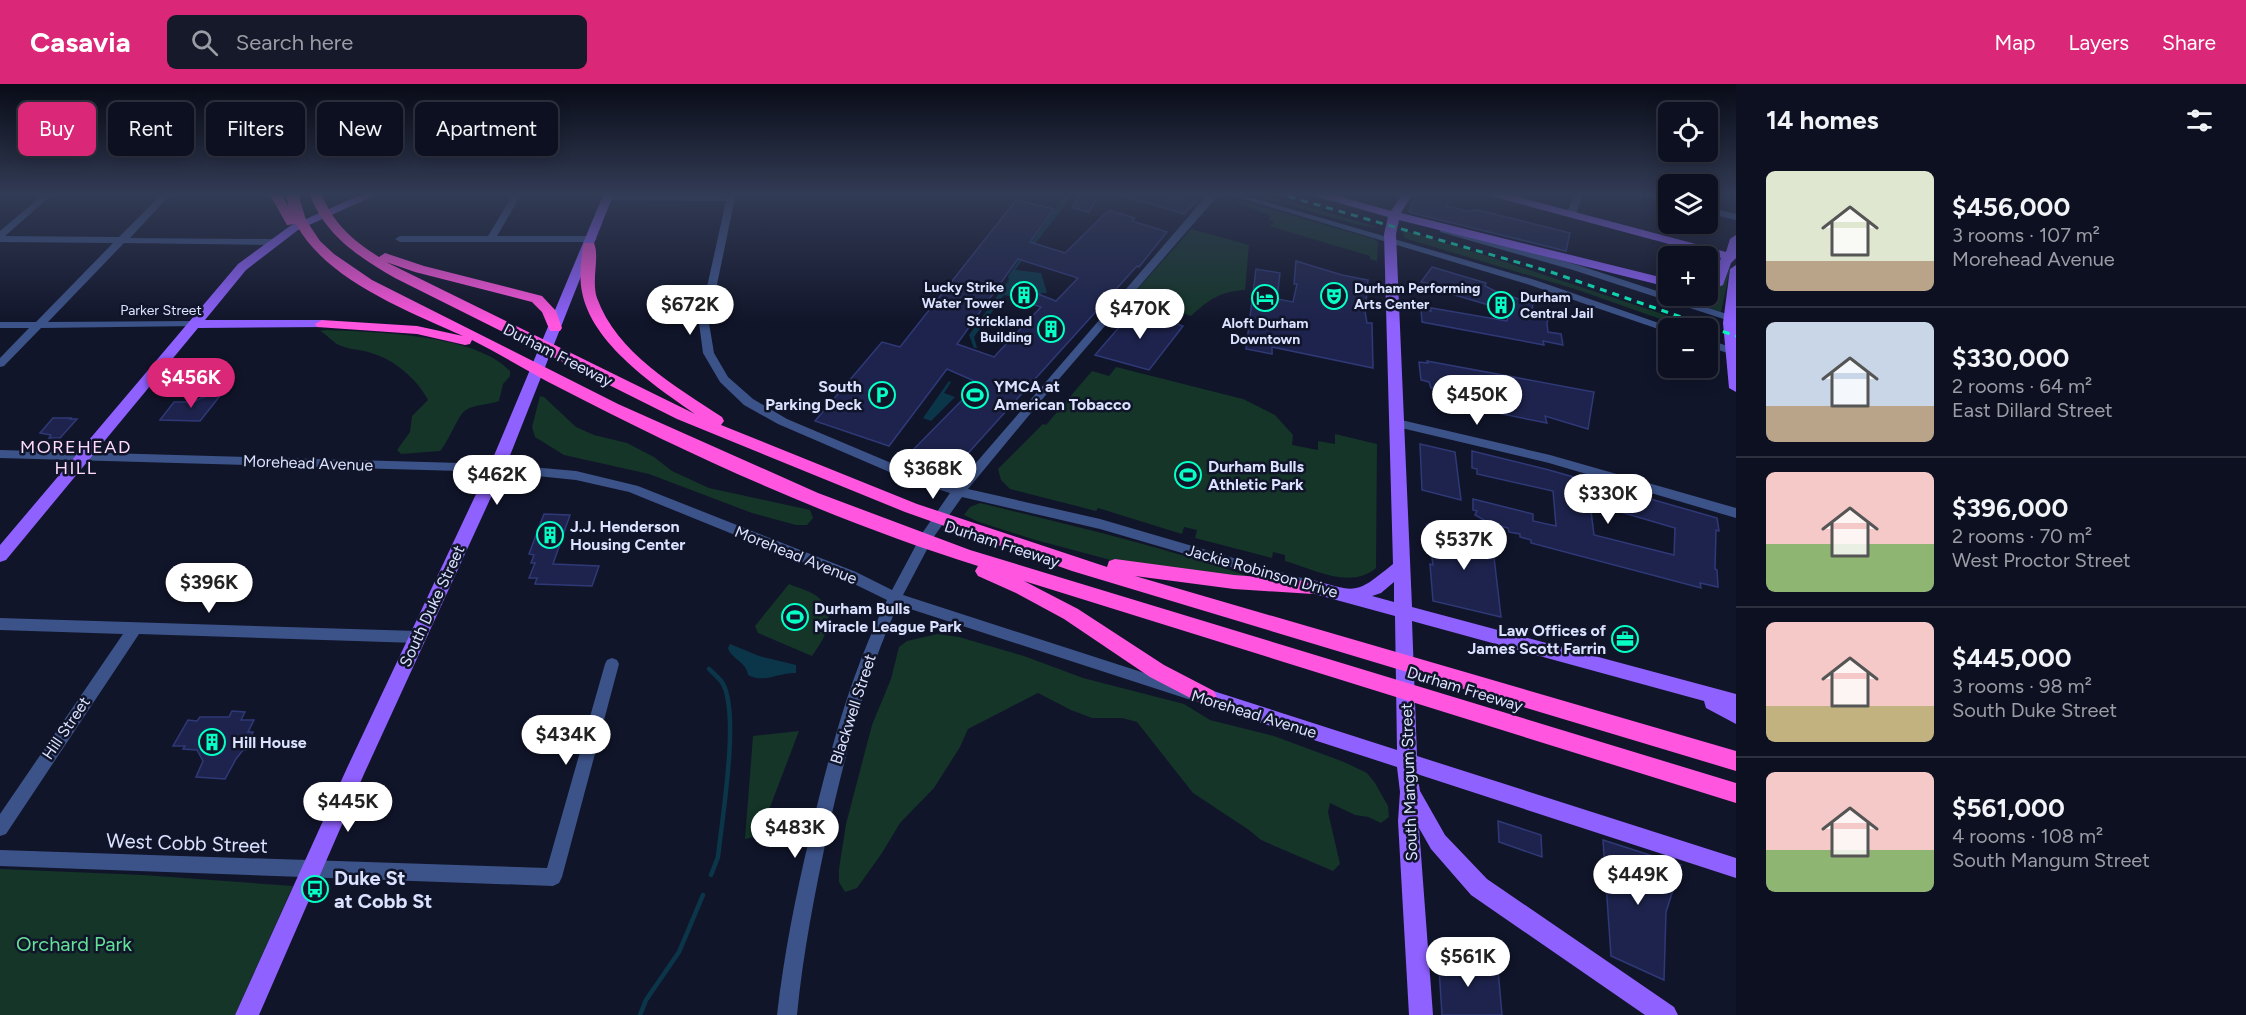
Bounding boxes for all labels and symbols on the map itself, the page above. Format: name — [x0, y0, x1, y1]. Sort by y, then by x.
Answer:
place label: Lucky Strike Water Tower — [922, 279, 1005, 312]
building icon: Lucky Strike Water Tower — [1009, 280, 1039, 310]
place label: Durham Performing Arts Center — [1354, 280, 1480, 313]
theatre icon: Durham Performing Arts Center — [1319, 281, 1349, 311]
hotel icon: Aloft Durham Downtown — [1250, 283, 1280, 313]
pin: $672K — [648, 285, 732, 336]
pin: $470K — [1098, 289, 1182, 340]
place label: Durham Central Jail — [1520, 289, 1593, 322]
building icon: Durham Central Jail — [1486, 290, 1516, 320]
street label: Parker Street — [120, 302, 202, 319]
place label: Strickland Building — [967, 313, 1032, 346]
building icon: Strickland Building — [1036, 314, 1066, 344]
place label: Aloft Durham Downtown — [1222, 315, 1308, 348]
street label: Durham Freeway — [500, 319, 616, 391]
pin: $456K — [149, 358, 233, 409]
pin: $450K — [1435, 375, 1519, 426]
place label: South Parking Deck — [765, 377, 862, 414]
place label: YMCA at American Tobacco — [994, 377, 1131, 414]
parking icon: South Parking Deck — [867, 380, 897, 410]
sports icon: YMCA at American Tobacco — [960, 380, 990, 410]
district label: MOREHEAD HILL — [20, 436, 132, 479]
pin: $368K — [891, 449, 975, 500]
street label: Morehead Avenue — [243, 451, 374, 475]
pin: $462K — [455, 455, 539, 506]
place label: Durham Bulls Athletic Park — [1208, 457, 1305, 494]
sports icon: Durham Bulls Athletic Park — [1173, 460, 1203, 490]
pin: $330K — [1566, 474, 1650, 525]
street label: Durham Freeway — [942, 516, 1063, 572]
place label: J.J. Henderson Housing Center — [570, 517, 685, 554]
building icon: J.J. Henderson Housing Center — [535, 520, 565, 550]
pin: $537K — [1422, 520, 1506, 571]
street label: Morehead Avenue — [732, 522, 860, 588]
street label: Jackie Robinson Drive — [1184, 540, 1340, 602]
street label: South Duke Street — [396, 542, 468, 670]
pin: $396K — [167, 563, 251, 614]
place label: Durham Bulls Miracle League Park — [814, 599, 962, 636]
sports icon: Durham Bulls Miracle League Park — [780, 602, 810, 632]
place label: Law Offices of James Scott Farrin — [1467, 621, 1607, 658]
office icon: Law Offices of James Scott Farrin — [1610, 624, 1640, 654]
street label: Blackwell Street — [826, 651, 880, 767]
street label: Durham Freeway — [1405, 662, 1526, 716]
street label: Morehead Avenue — [1189, 686, 1319, 742]
street label: Hill Street — [38, 693, 94, 763]
street label: South Mangum Street — [1397, 703, 1421, 861]
pin: $434K — [524, 715, 608, 766]
building icon: Hill House — [197, 727, 227, 757]
place label: Hill House — [232, 733, 307, 752]
pin: $445K — [306, 782, 390, 833]
pin: $483K — [753, 808, 837, 859]
street label: West Cobb Street — [106, 828, 268, 858]
pin: $449K — [1596, 855, 1680, 906]
place label: Duke St at Cobb St — [334, 866, 432, 913]
bus stop icon: Duke St at Cobb St — [300, 874, 330, 904]
park label: Orchard Park — [16, 932, 132, 956]
pin: $561K — [1426, 937, 1510, 988]

